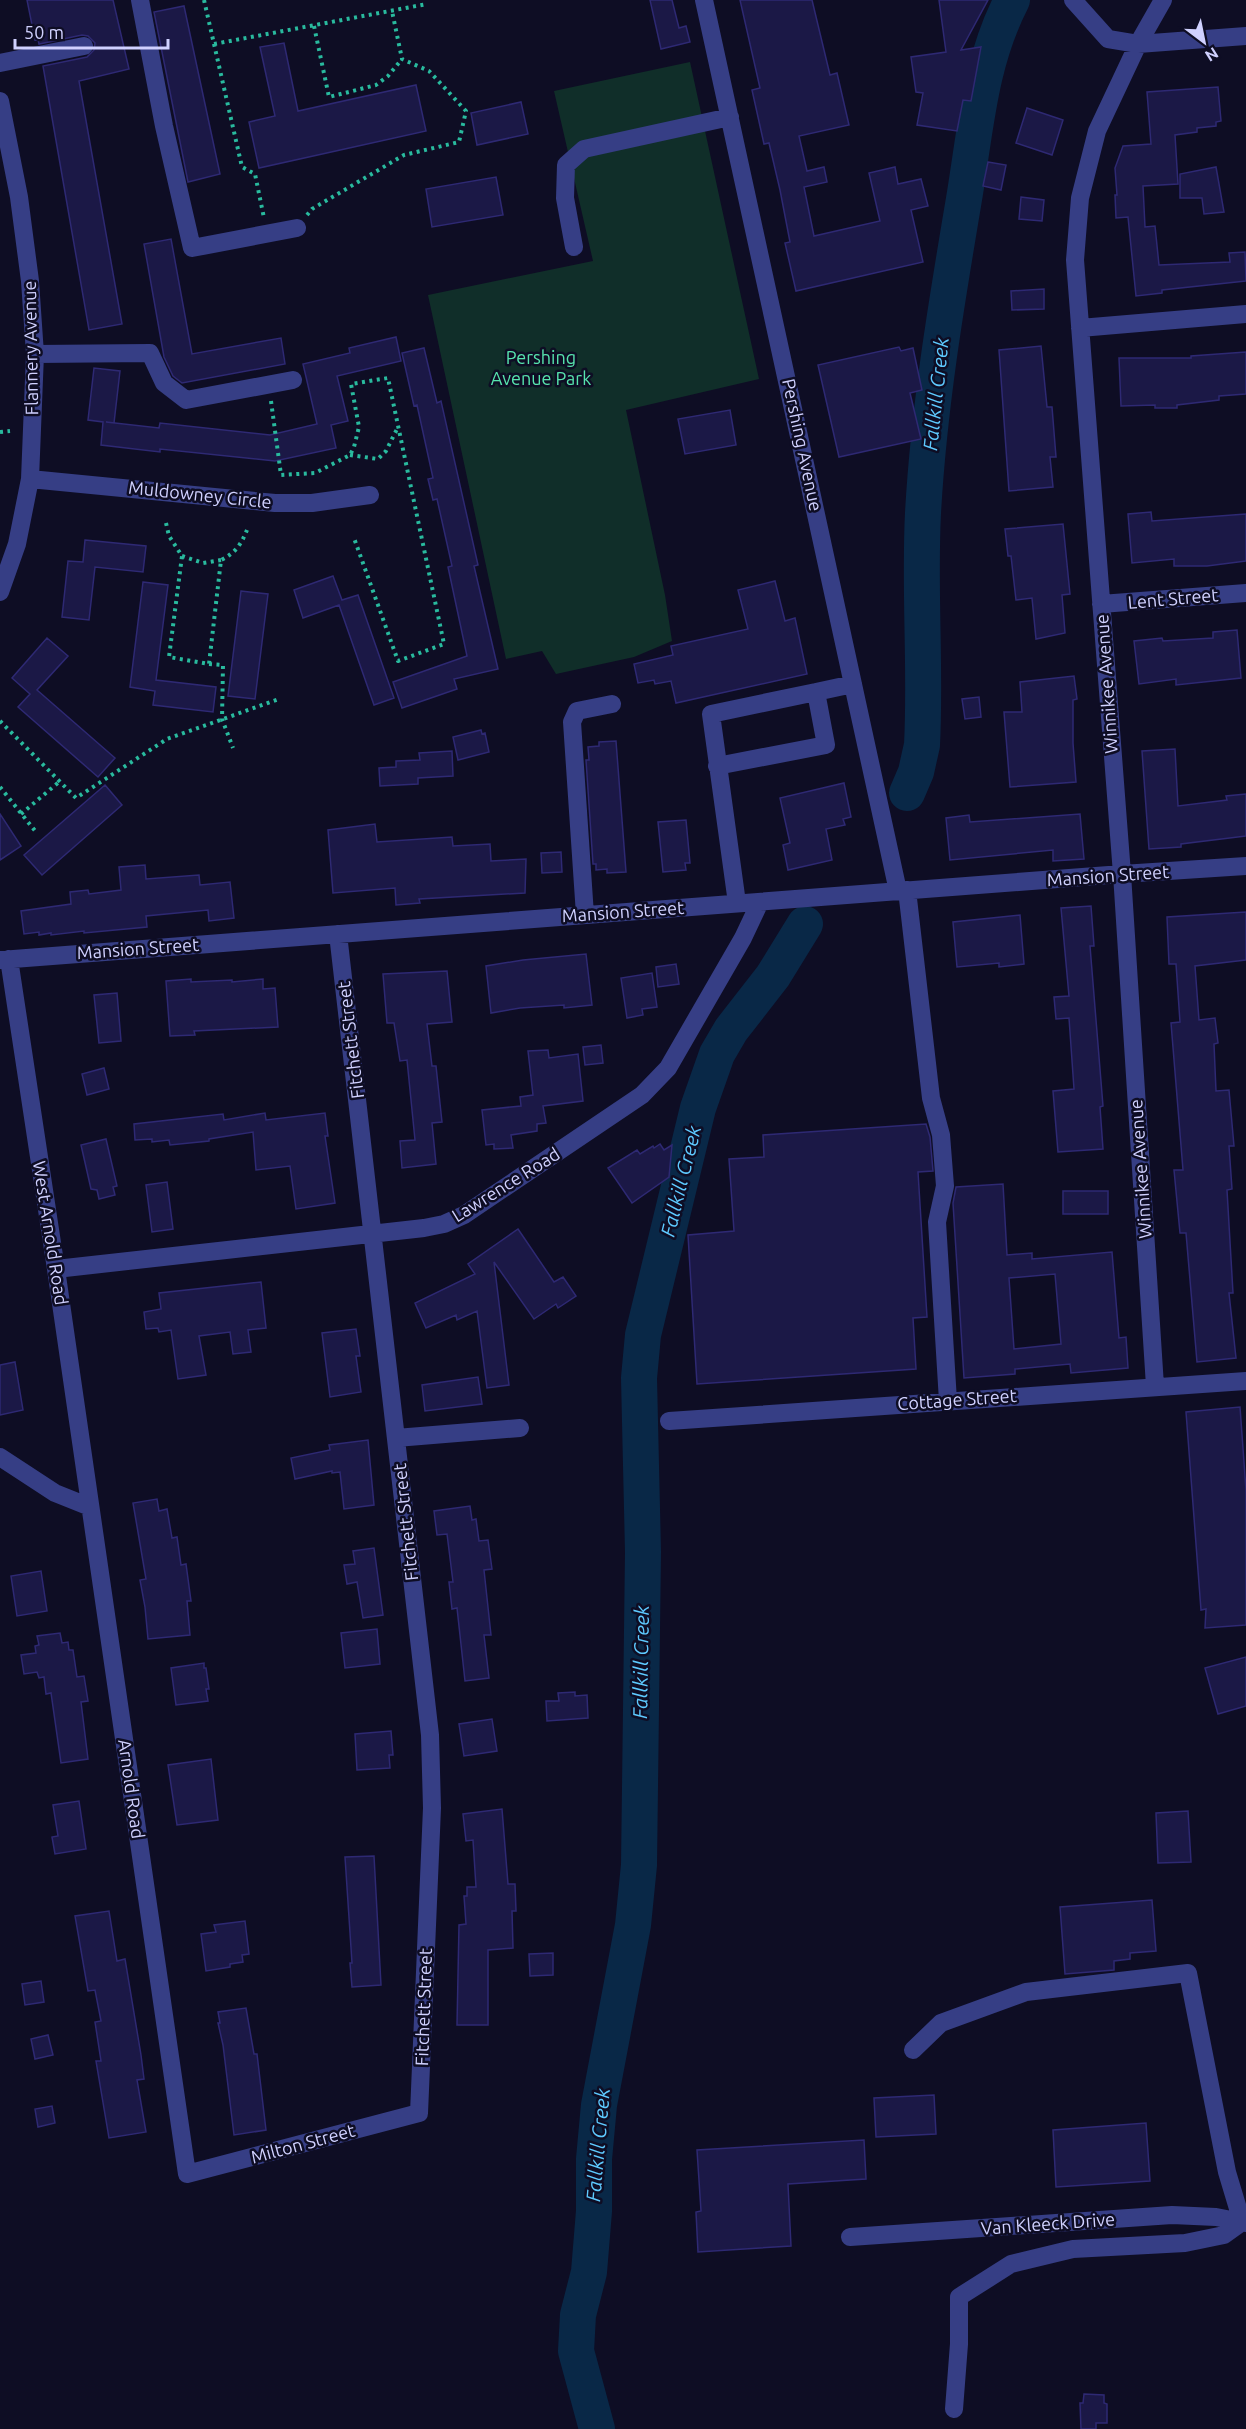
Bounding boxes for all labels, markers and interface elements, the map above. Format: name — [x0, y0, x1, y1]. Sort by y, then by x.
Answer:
scale bar — [15, 12, 168, 50]
north arrow — [1174, 12, 1234, 72]
text: 50 m — [24, 22, 64, 42]
text: N — [1202, 44, 1222, 66]
street label: Flannery Avenue — [19, 281, 41, 415]
water label: Fallkill Creek — [918, 335, 953, 452]
park label: Pershing Avenue Park — [491, 347, 591, 388]
street label: Pershing Avenue — [779, 377, 827, 513]
street label: Muldowney Circle — [128, 477, 273, 511]
street label: Lent Street — [1127, 584, 1219, 612]
street label: Winnikee Avenue — [1091, 614, 1121, 754]
street label: Mansion Street — [1046, 861, 1170, 889]
street label: Mansion Street — [561, 897, 685, 925]
street label: Mansion Street — [76, 934, 200, 962]
street label: Fitchett Street — [333, 980, 367, 1100]
street label: Winnikee Avenue — [1125, 1099, 1155, 1239]
water label: Fallkill Creek — [656, 1122, 706, 1239]
street label: Lawrence Road — [448, 1143, 563, 1225]
street label: West Arnold Road — [30, 1159, 72, 1306]
street label: Cottage Street — [897, 1385, 1017, 1413]
street label: Fitchett Street — [389, 1462, 421, 1582]
water label: Fallkill Creek — [628, 1604, 653, 1719]
street label: Arnold Road — [115, 1738, 149, 1840]
street label: Fitchett Street — [411, 1948, 435, 2066]
water label: Fallkill Creek — [581, 2087, 614, 2203]
street label: Milton Street — [248, 2120, 357, 2167]
street label: Van Kleeck Drive — [980, 2208, 1116, 2238]

